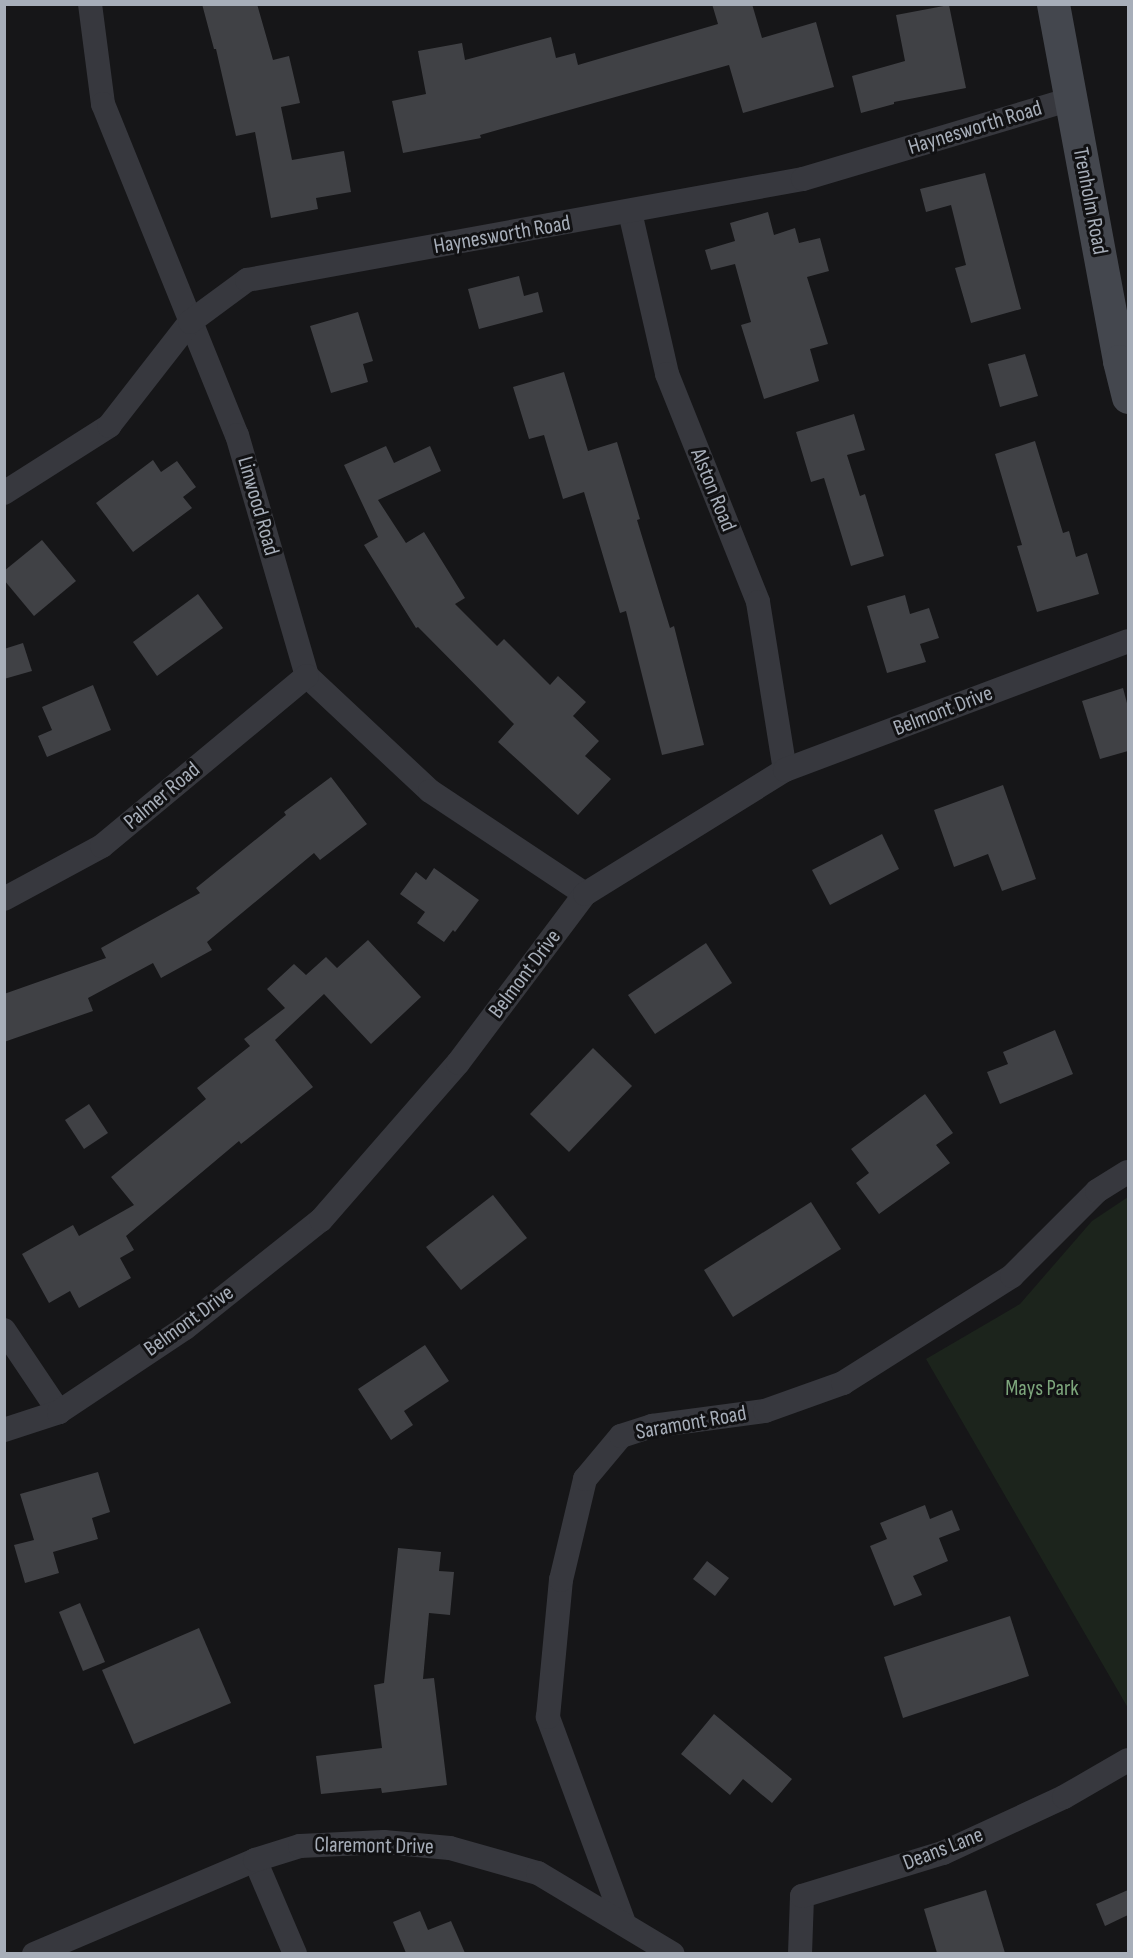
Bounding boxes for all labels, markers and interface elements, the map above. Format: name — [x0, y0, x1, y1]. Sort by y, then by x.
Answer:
street label: Haynesworth Road — [905, 95, 1045, 161]
street label: Trenholm Road — [1067, 145, 1113, 257]
street label: Haynesworth Road — [432, 210, 572, 260]
street label: Alston Road — [684, 445, 742, 535]
street label: Linwood Road — [231, 454, 285, 558]
street label: Belmont Drive — [890, 680, 996, 742]
street label: Palmer Road — [119, 757, 205, 835]
street label: Belmont Drive — [483, 924, 567, 1024]
street label: Belmont Drive — [139, 1280, 239, 1362]
park label: Mays Park — [1005, 1376, 1079, 1402]
street label: Saramont Road — [634, 1400, 748, 1446]
street label: Deans Lane — [899, 1822, 987, 1876]
street label: Claremont Drive — [314, 1832, 434, 1860]

